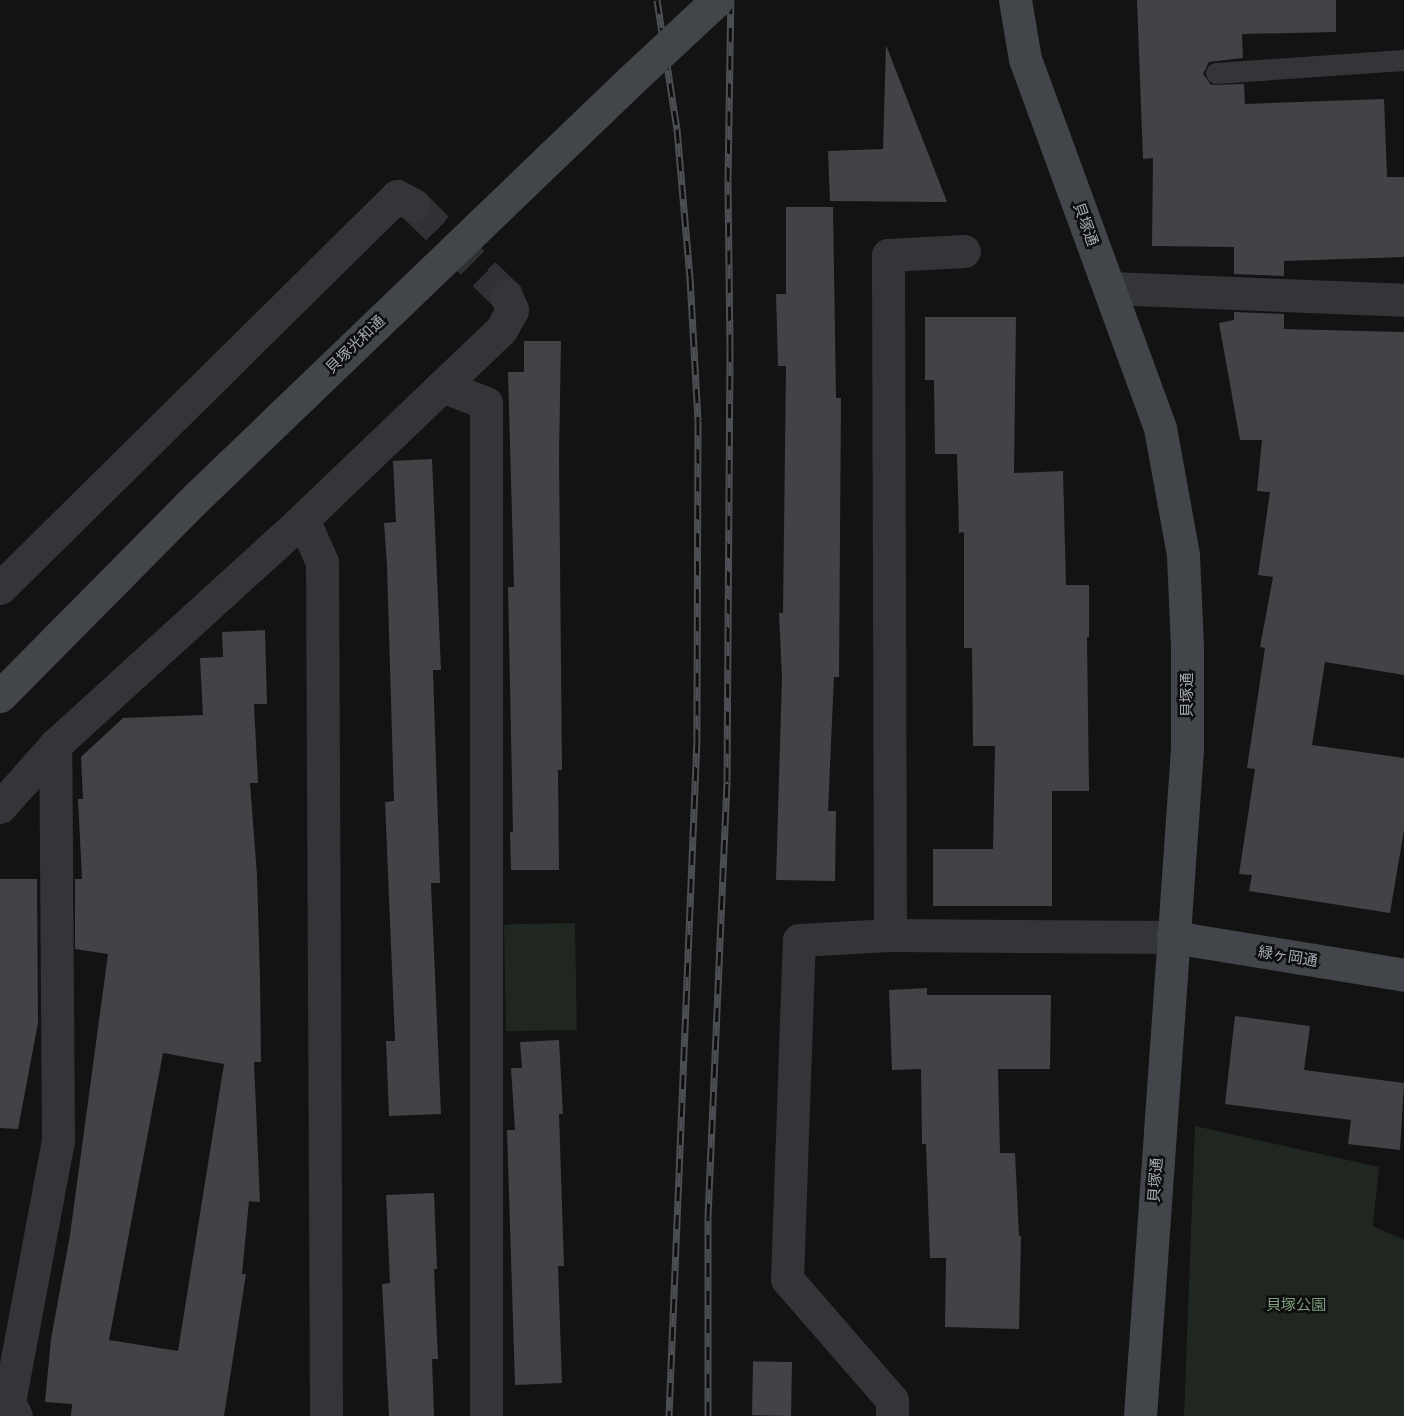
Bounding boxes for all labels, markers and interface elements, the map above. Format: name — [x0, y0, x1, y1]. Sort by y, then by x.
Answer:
street label: 貝塚通 — [1070, 200, 1102, 248]
street label: 貝塚光和通 — [322, 311, 388, 377]
street label: 貝塚通 — [1178, 673, 1196, 717]
street label: 緑ヶ岡通 — [1257, 942, 1319, 970]
street label: 貝塚通 — [1144, 1157, 1166, 1203]
park label: 貝塚公園 — [1266, 1296, 1326, 1314]

